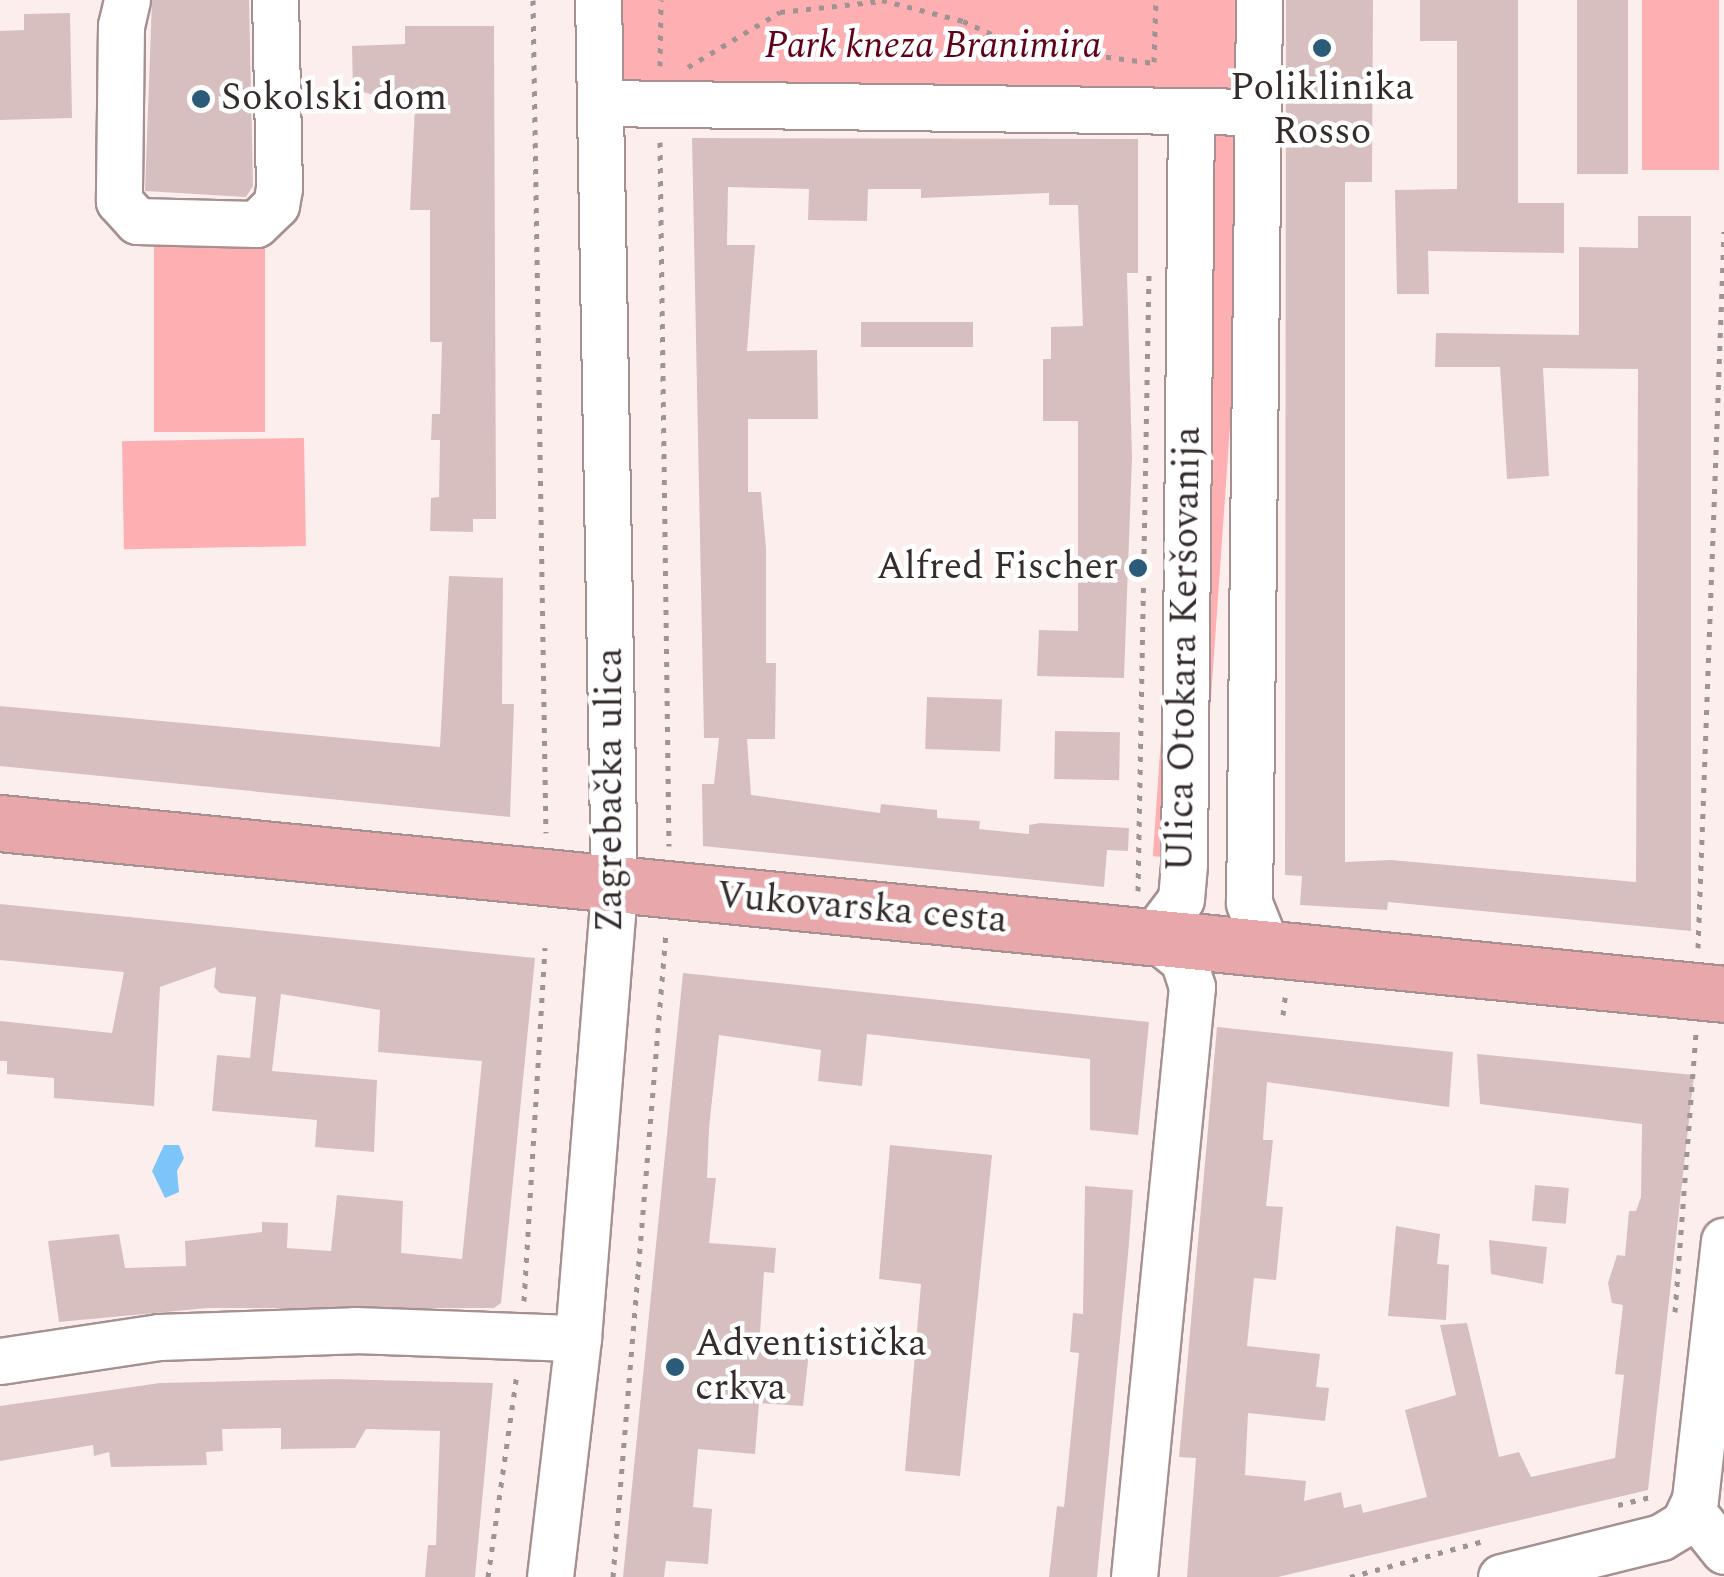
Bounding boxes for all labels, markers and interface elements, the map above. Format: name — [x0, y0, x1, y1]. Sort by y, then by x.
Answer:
park label: Park kneza Branimira — [764, 24, 1102, 70]
marker: Poliklinika Rosso — [1309, 35, 1335, 61]
place label: Poliklinika Rosso — [1230, 66, 1414, 156]
place label: Sokolski dom — [221, 76, 447, 122]
marker: Sokolski dom — [190, 88, 212, 110]
street label: Ulica Otokara Keršovanija — [1158, 426, 1212, 872]
place label: Alfred Fischer — [876, 545, 1118, 591]
marker: Alfred Fischer — [1127, 557, 1149, 579]
street label: Zagrebačka ulica — [588, 648, 634, 932]
street label: Vukovarska cesta — [715, 874, 1009, 944]
place label: Adventistička crkva — [695, 1322, 927, 1412]
marker: Adventistička crkva — [664, 1356, 686, 1378]

